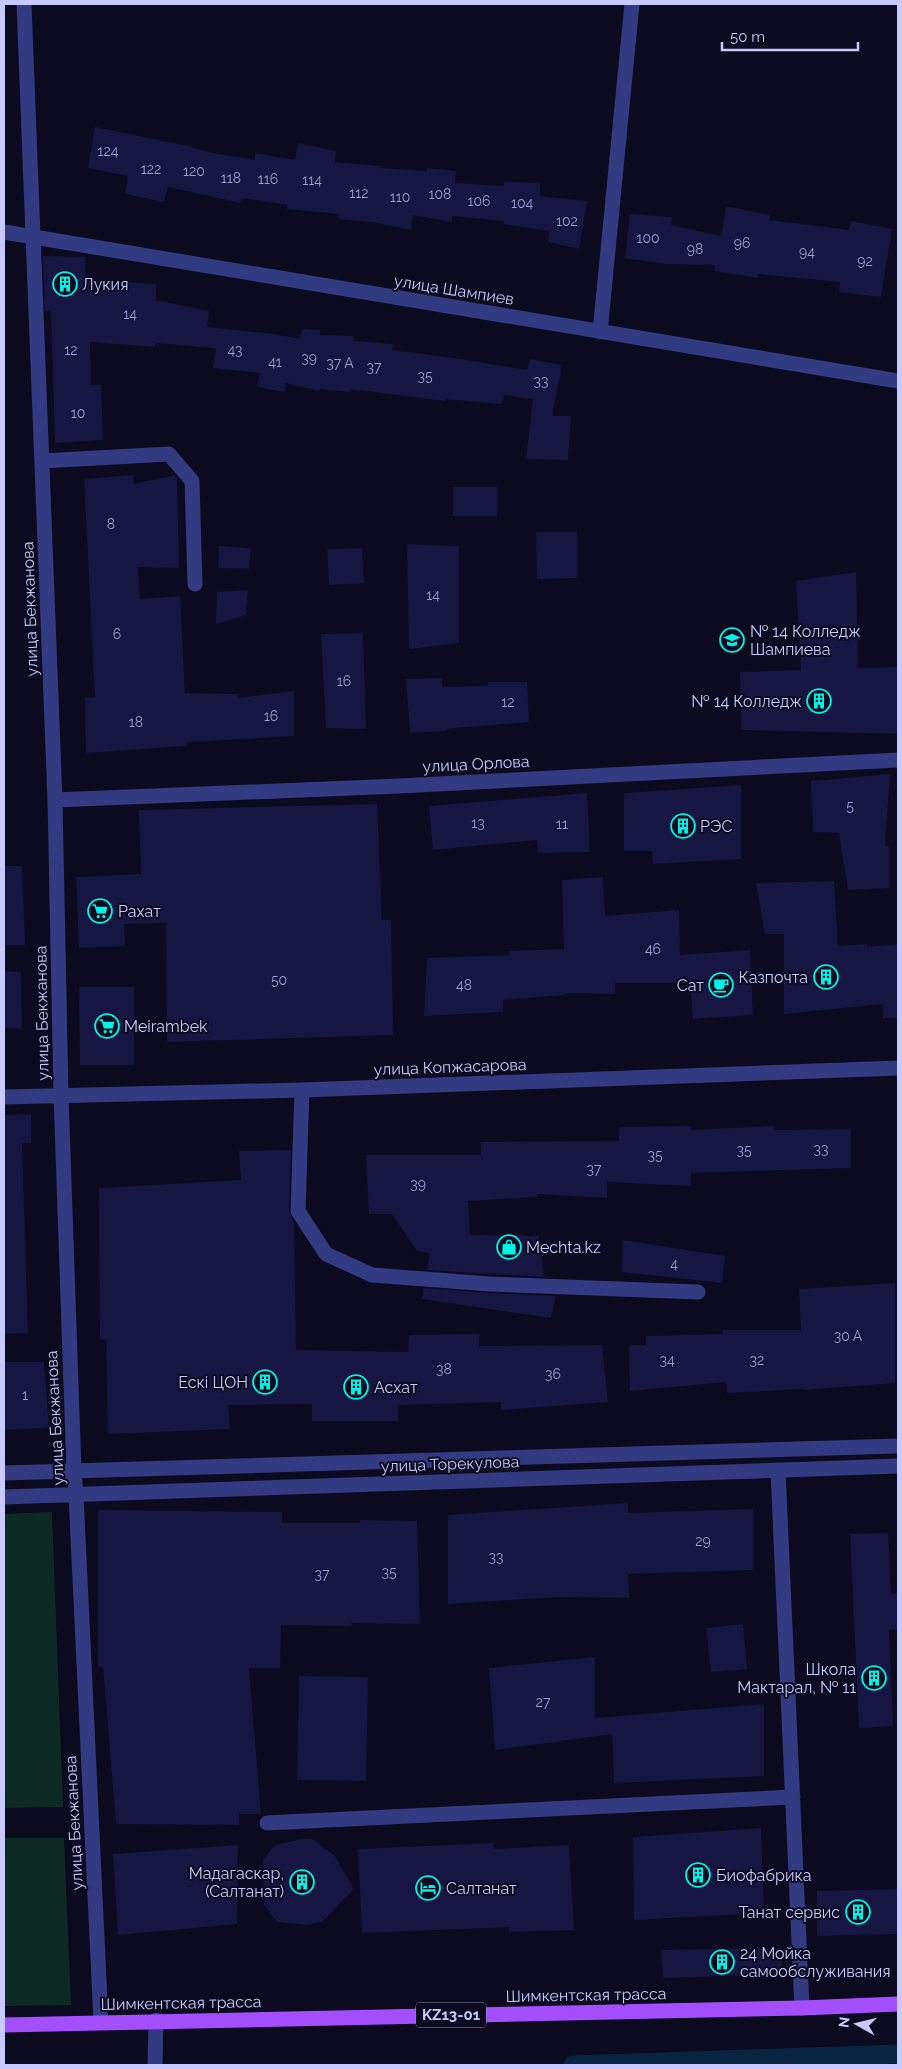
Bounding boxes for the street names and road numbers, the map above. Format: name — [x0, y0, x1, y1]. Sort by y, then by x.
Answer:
street label: улица Шампиев — [393, 271, 515, 309]
street label: улица Бекжанова — [18, 541, 42, 677]
street label: улица Орлова — [422, 752, 530, 776]
street label: улица Бекжанова — [31, 945, 53, 1081]
street label: улица Копжасарова — [373, 1055, 527, 1079]
street label: улица Бекжанова — [42, 1350, 68, 1486]
street label: улица Торекулова — [380, 1452, 520, 1476]
street label: улица Бекжанова — [61, 1755, 87, 1891]
street label: Шимкентская трасса — [505, 1984, 667, 2006]
street label: Шимкентская трасса — [100, 1992, 262, 2014]
road number: KZ13-01 — [416, 2002, 486, 2028]

